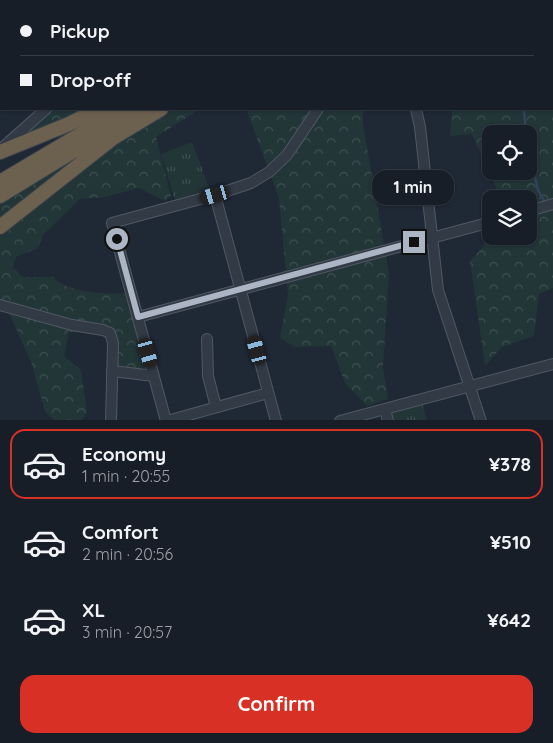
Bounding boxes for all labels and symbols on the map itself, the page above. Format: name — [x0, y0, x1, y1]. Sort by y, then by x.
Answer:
callout: 1 min — [373, 170, 455, 204]
car — [198, 184, 231, 206]
route start — [106, 228, 128, 250]
route end — [403, 231, 425, 253]
car — [245, 334, 268, 366]
car — [136, 337, 159, 369]

